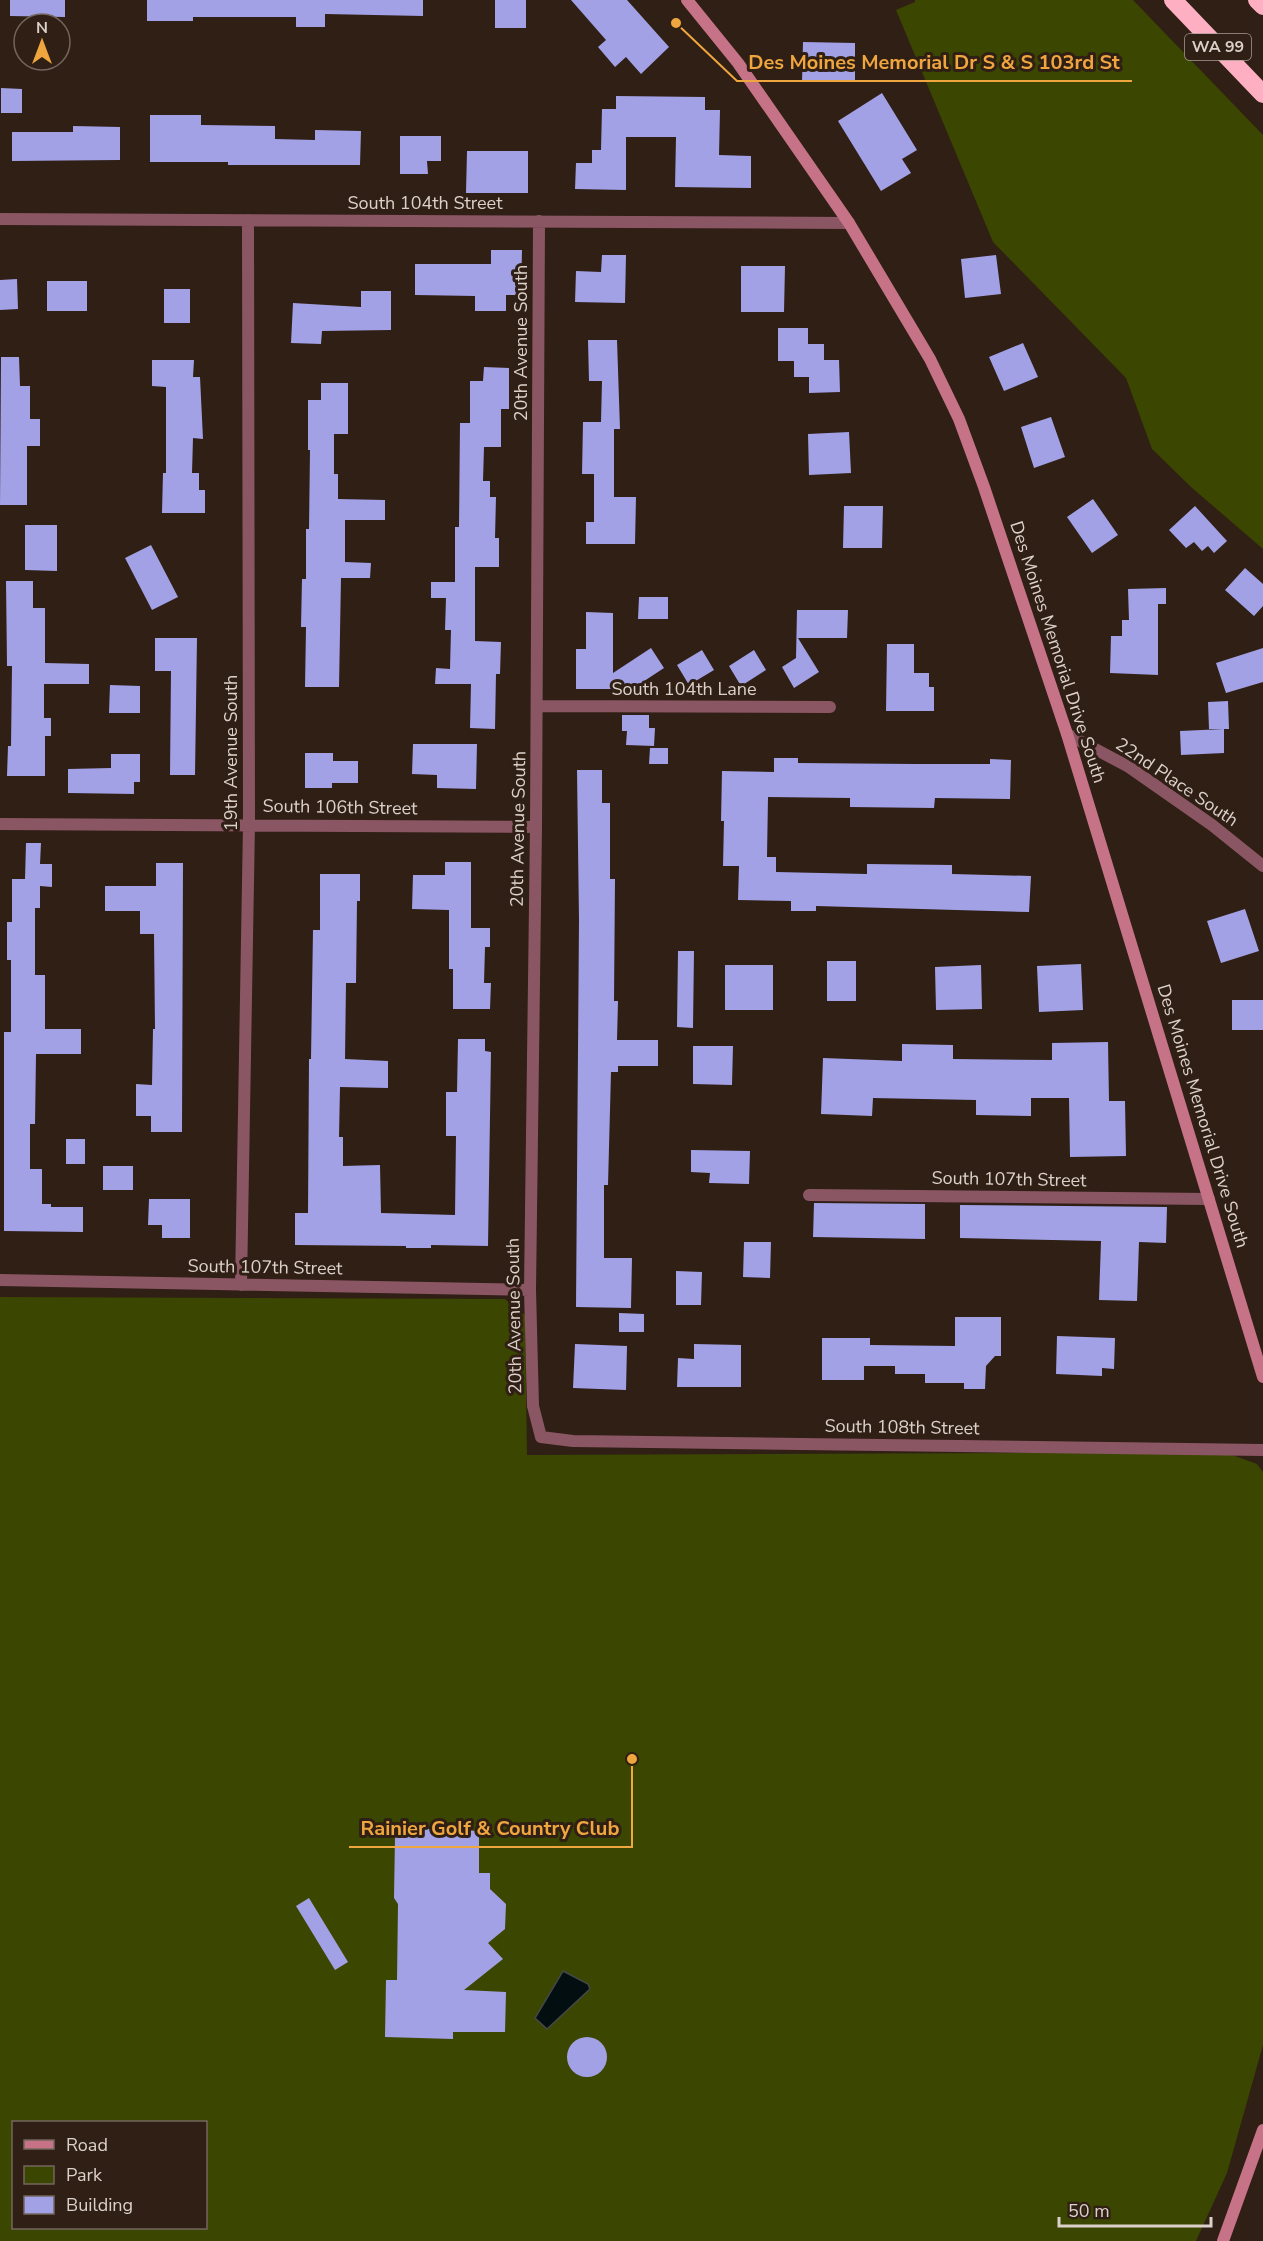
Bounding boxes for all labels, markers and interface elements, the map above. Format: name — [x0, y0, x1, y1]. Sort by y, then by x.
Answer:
north arrow — [12, 12, 72, 72]
text: N — [36, 17, 48, 39]
road number: WA 99 — [1185, 34, 1251, 60]
callout: Des Moines Memorial Dr S & S 103rd St — [737, 43, 1132, 81]
text: Des Moines Memorial Dr S & S 103rd St — [748, 49, 1120, 76]
street label: South 104th Street — [348, 191, 503, 215]
street label: 20th Avenue South — [509, 265, 533, 421]
street label: Des Moines Memorial Drive South — [1004, 518, 1112, 786]
street label: 19th Avenue South — [219, 675, 243, 831]
street label: South 104th Lane — [612, 677, 757, 701]
street label: 22nd Place South — [1111, 732, 1243, 832]
street label: 20th Avenue South — [505, 751, 531, 907]
street label: South 106th Street — [262, 794, 418, 820]
street label: Des Moines Memorial Drive South — [1151, 981, 1255, 1251]
street label: South 107th Street — [931, 1166, 1087, 1192]
street label: 20th Avenue South — [501, 1238, 527, 1394]
street label: South 107th Street — [187, 1254, 343, 1280]
street label: South 108th Street — [824, 1414, 980, 1440]
callout: Rainier Golf & Country Club — [349, 1809, 632, 1847]
text: Rainier Golf & Country Club — [361, 1815, 619, 1842]
legend — [12, 2121, 207, 2229]
text: Road — [66, 2133, 108, 2157]
text: Park — [66, 2163, 103, 2187]
scale bar — [1059, 2190, 1210, 2228]
text: Building — [66, 2193, 133, 2217]
text: 50 m — [1068, 2199, 1110, 2223]

